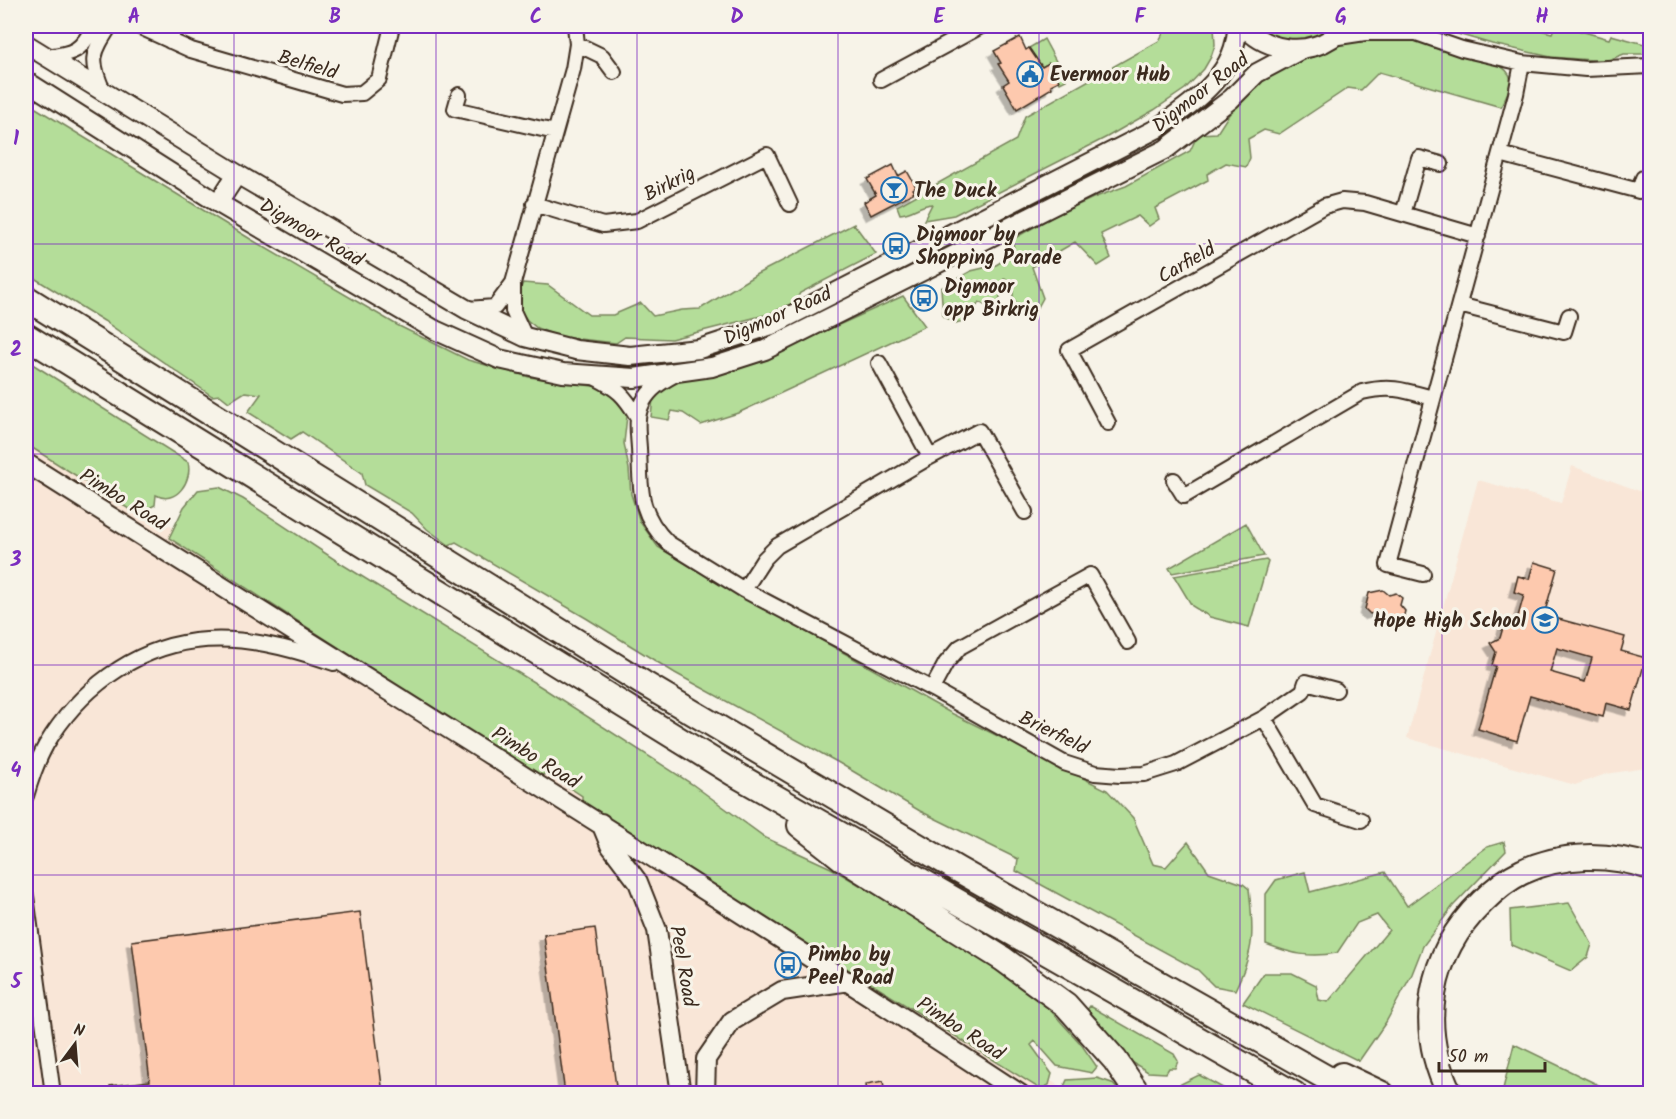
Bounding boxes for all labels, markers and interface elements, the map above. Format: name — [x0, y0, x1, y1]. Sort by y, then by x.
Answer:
text: A — [128, 2, 140, 34]
text: B — [329, 2, 341, 34]
text: C — [530, 2, 542, 34]
text: D — [730, 2, 744, 34]
text: E — [933, 2, 945, 34]
text: F — [1135, 2, 1147, 34]
text: G — [1335, 2, 1347, 34]
text: H — [1535, 2, 1549, 34]
street label: Belfield — [274, 42, 342, 90]
street label: Digmoor Road — [1146, 45, 1258, 142]
public building icon: Evermoor Hub — [1015, 59, 1045, 89]
place label: Evermoor Hub — [1050, 60, 1170, 92]
text: 1 — [13, 124, 19, 156]
street label: Birkrig — [638, 158, 701, 211]
bar icon: The Duck — [879, 175, 909, 205]
place label: The Duck — [914, 176, 997, 208]
street label: Digmoor Road — [253, 191, 370, 277]
place label: Digmoor by Shopping Parade — [916, 220, 1062, 275]
bus stop icon: Digmoor by Shopping Parade — [881, 231, 911, 261]
street label: Carfield — [1152, 234, 1223, 293]
place label: Digmoor opp Birkrig — [944, 272, 1039, 327]
street label: Digmoor Road — [718, 278, 838, 355]
bus stop icon: Digmoor opp Birkrig — [909, 283, 939, 313]
text: 2 — [10, 335, 22, 367]
street label: Pimbo Road — [72, 461, 174, 541]
text: 3 — [10, 545, 22, 577]
school or university icon: Hope High School — [1530, 605, 1560, 635]
place label: Hope High School — [1373, 606, 1527, 638]
street label: Brierfield — [1013, 703, 1094, 765]
street label: Pimbo Road — [484, 719, 586, 799]
text: 4 — [11, 756, 22, 788]
street label: Peel Road — [659, 923, 705, 1010]
place label: Pimbo by Peel Road — [808, 940, 895, 995]
bus stop icon: Pimbo by Peel Road — [773, 950, 803, 980]
text: 5 — [10, 967, 23, 999]
street label: Pimbo Road — [910, 989, 1011, 1071]
north arrow — [45, 1014, 105, 1074]
text: N — [70, 1018, 87, 1044]
scale bar — [1439, 1035, 1546, 1073]
text: 50 m — [1448, 1043, 1488, 1072]

